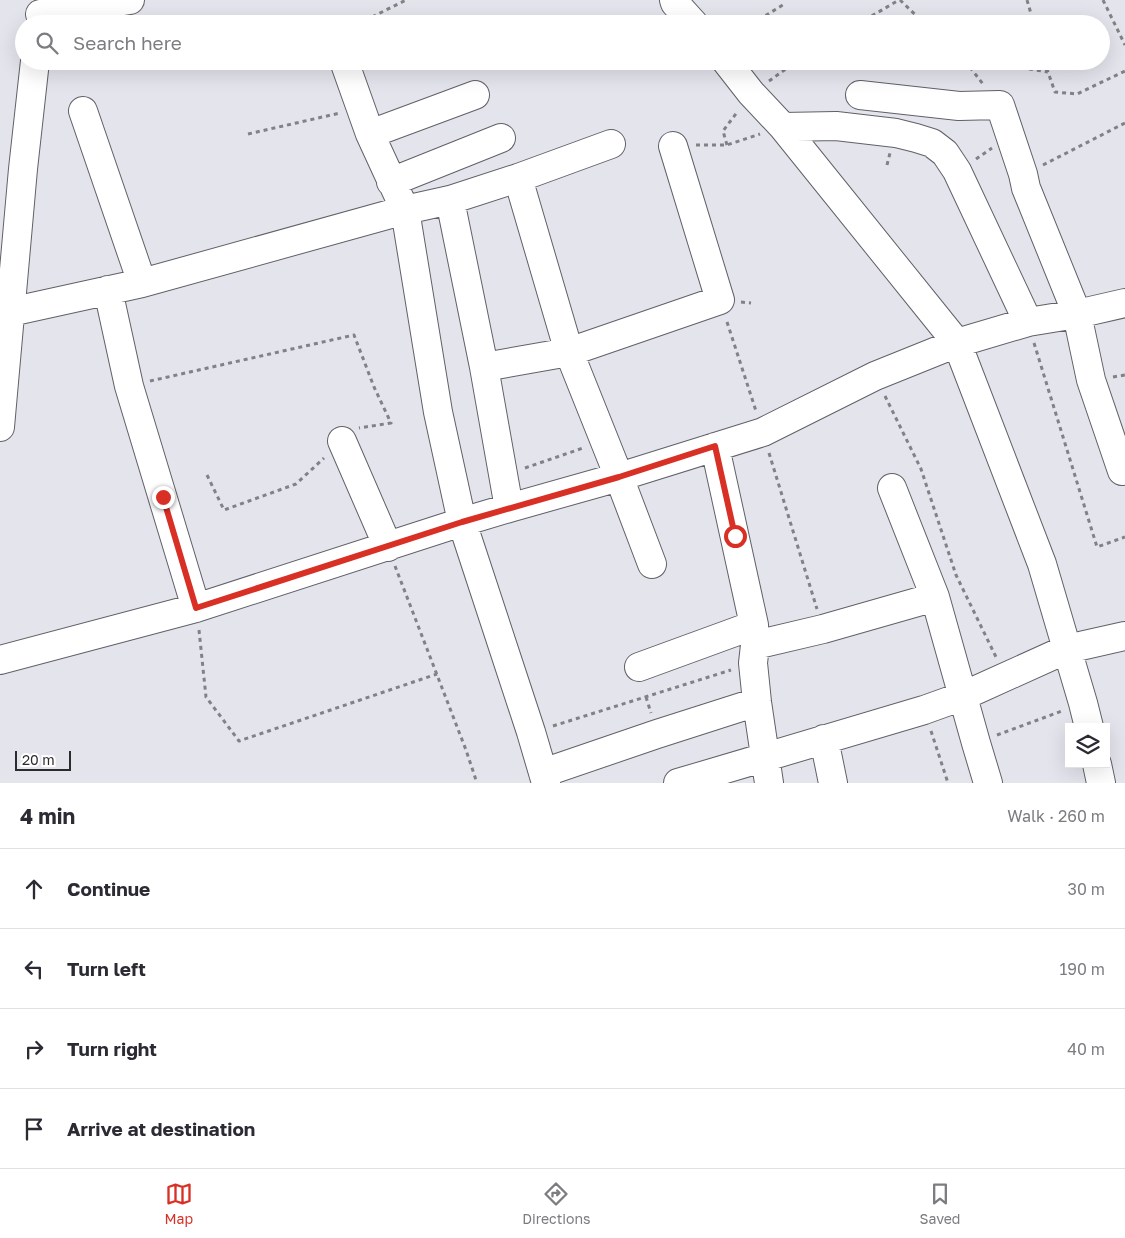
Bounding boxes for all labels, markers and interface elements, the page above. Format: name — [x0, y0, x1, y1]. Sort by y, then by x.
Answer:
search box — [15, 15, 1110, 70]
icon: search — [33, 29, 61, 57]
text: Search here — [73, 31, 182, 54]
route end — [152, 486, 175, 509]
route start — [724, 525, 747, 548]
map controls — [1065, 723, 1110, 768]
button: layers — [1065, 723, 1110, 768]
scale bar — [15, 748, 71, 771]
text: 20 m — [22, 751, 55, 768]
text: 4 min — [20, 803, 75, 829]
text: Walk · 260 m — [1007, 806, 1105, 826]
icon: ahead — [20, 875, 48, 903]
text: Continue — [67, 877, 150, 900]
text: 30 m — [1068, 879, 1105, 899]
icon: left — [20, 955, 48, 983]
text: Turn left — [67, 957, 146, 980]
text: 190 m — [1059, 959, 1105, 979]
icon: right — [20, 1035, 48, 1063]
text: Turn right — [67, 1037, 157, 1060]
text: 40 m — [1067, 1039, 1105, 1059]
icon: arrive — [20, 1115, 48, 1143]
text: Arrive at destination — [67, 1117, 255, 1140]
tab: Map — [165, 1180, 193, 1227]
tab: Directions — [522, 1180, 591, 1227]
tab: Saved — [920, 1180, 960, 1227]

